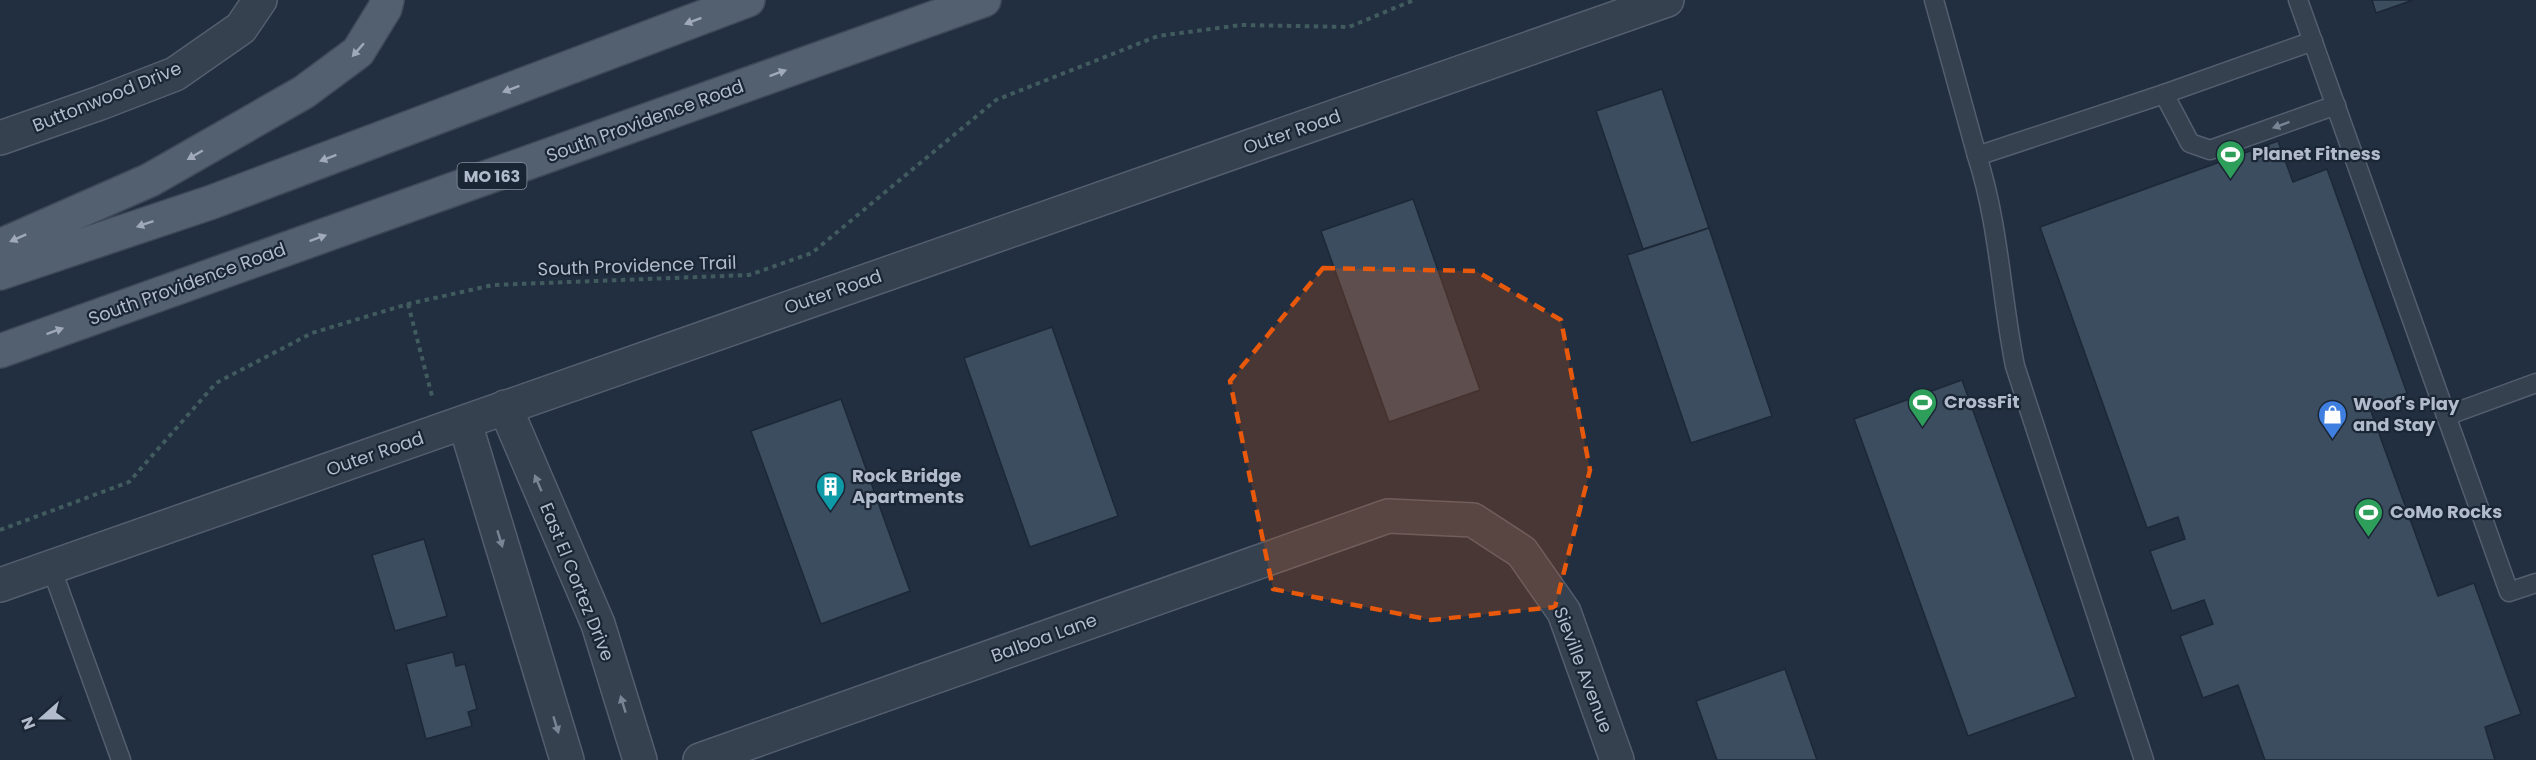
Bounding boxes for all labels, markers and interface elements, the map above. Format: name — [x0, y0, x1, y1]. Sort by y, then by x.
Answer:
one-way arrow — [684, 16, 702, 26]
one-way arrow — [351, 42, 365, 57]
street label: Buttonwood Drive — [29, 55, 185, 138]
one-way arrow — [770, 68, 788, 78]
street label: South Providence Road — [543, 73, 747, 168]
one-way arrow — [502, 85, 520, 95]
street label: Outer Road — [1240, 103, 1344, 160]
one-way arrow — [2272, 120, 2290, 130]
sports icon: Planet Fitness — [2215, 138, 2247, 180]
place label: Planet Fitness — [2252, 141, 2381, 166]
one-way arrow — [186, 149, 203, 159]
one-way arrow — [319, 153, 337, 163]
road number: MO 163 — [458, 163, 526, 189]
one-way arrow — [136, 220, 154, 230]
one-way arrow — [309, 232, 327, 242]
one-way arrow — [9, 233, 27, 243]
street label: South Providence Road — [85, 236, 289, 331]
street label: South Providence Trail — [537, 250, 737, 281]
street label: Outer Road — [781, 263, 885, 320]
one-way arrow — [46, 326, 64, 336]
sports icon: CrossFit — [1907, 386, 1939, 428]
place label: CrossFit — [1944, 389, 2019, 414]
place label: Woof's Play and Stay — [2353, 391, 2460, 437]
shop icon: Woof's Play and Stay — [2316, 398, 2348, 440]
street label: Outer Road — [323, 425, 427, 482]
place label: Rock Bridge Apartments — [852, 463, 964, 509]
building icon: Rock Bridge Apartments — [815, 470, 847, 512]
one-way arrow — [533, 474, 543, 492]
sports icon: CoMo Rocks — [2353, 496, 2385, 538]
street label: East El Cortez Drive — [534, 499, 621, 665]
place label: CoMo Rocks — [2390, 499, 2502, 524]
one-way arrow — [496, 530, 505, 548]
street label: Sieville Avenue — [1548, 603, 1619, 736]
street label: Balboa Lane — [987, 607, 1100, 668]
north arrow — [12, 688, 72, 748]
one-way arrow — [618, 695, 627, 713]
text: N — [16, 713, 41, 733]
one-way arrow — [552, 717, 561, 735]

